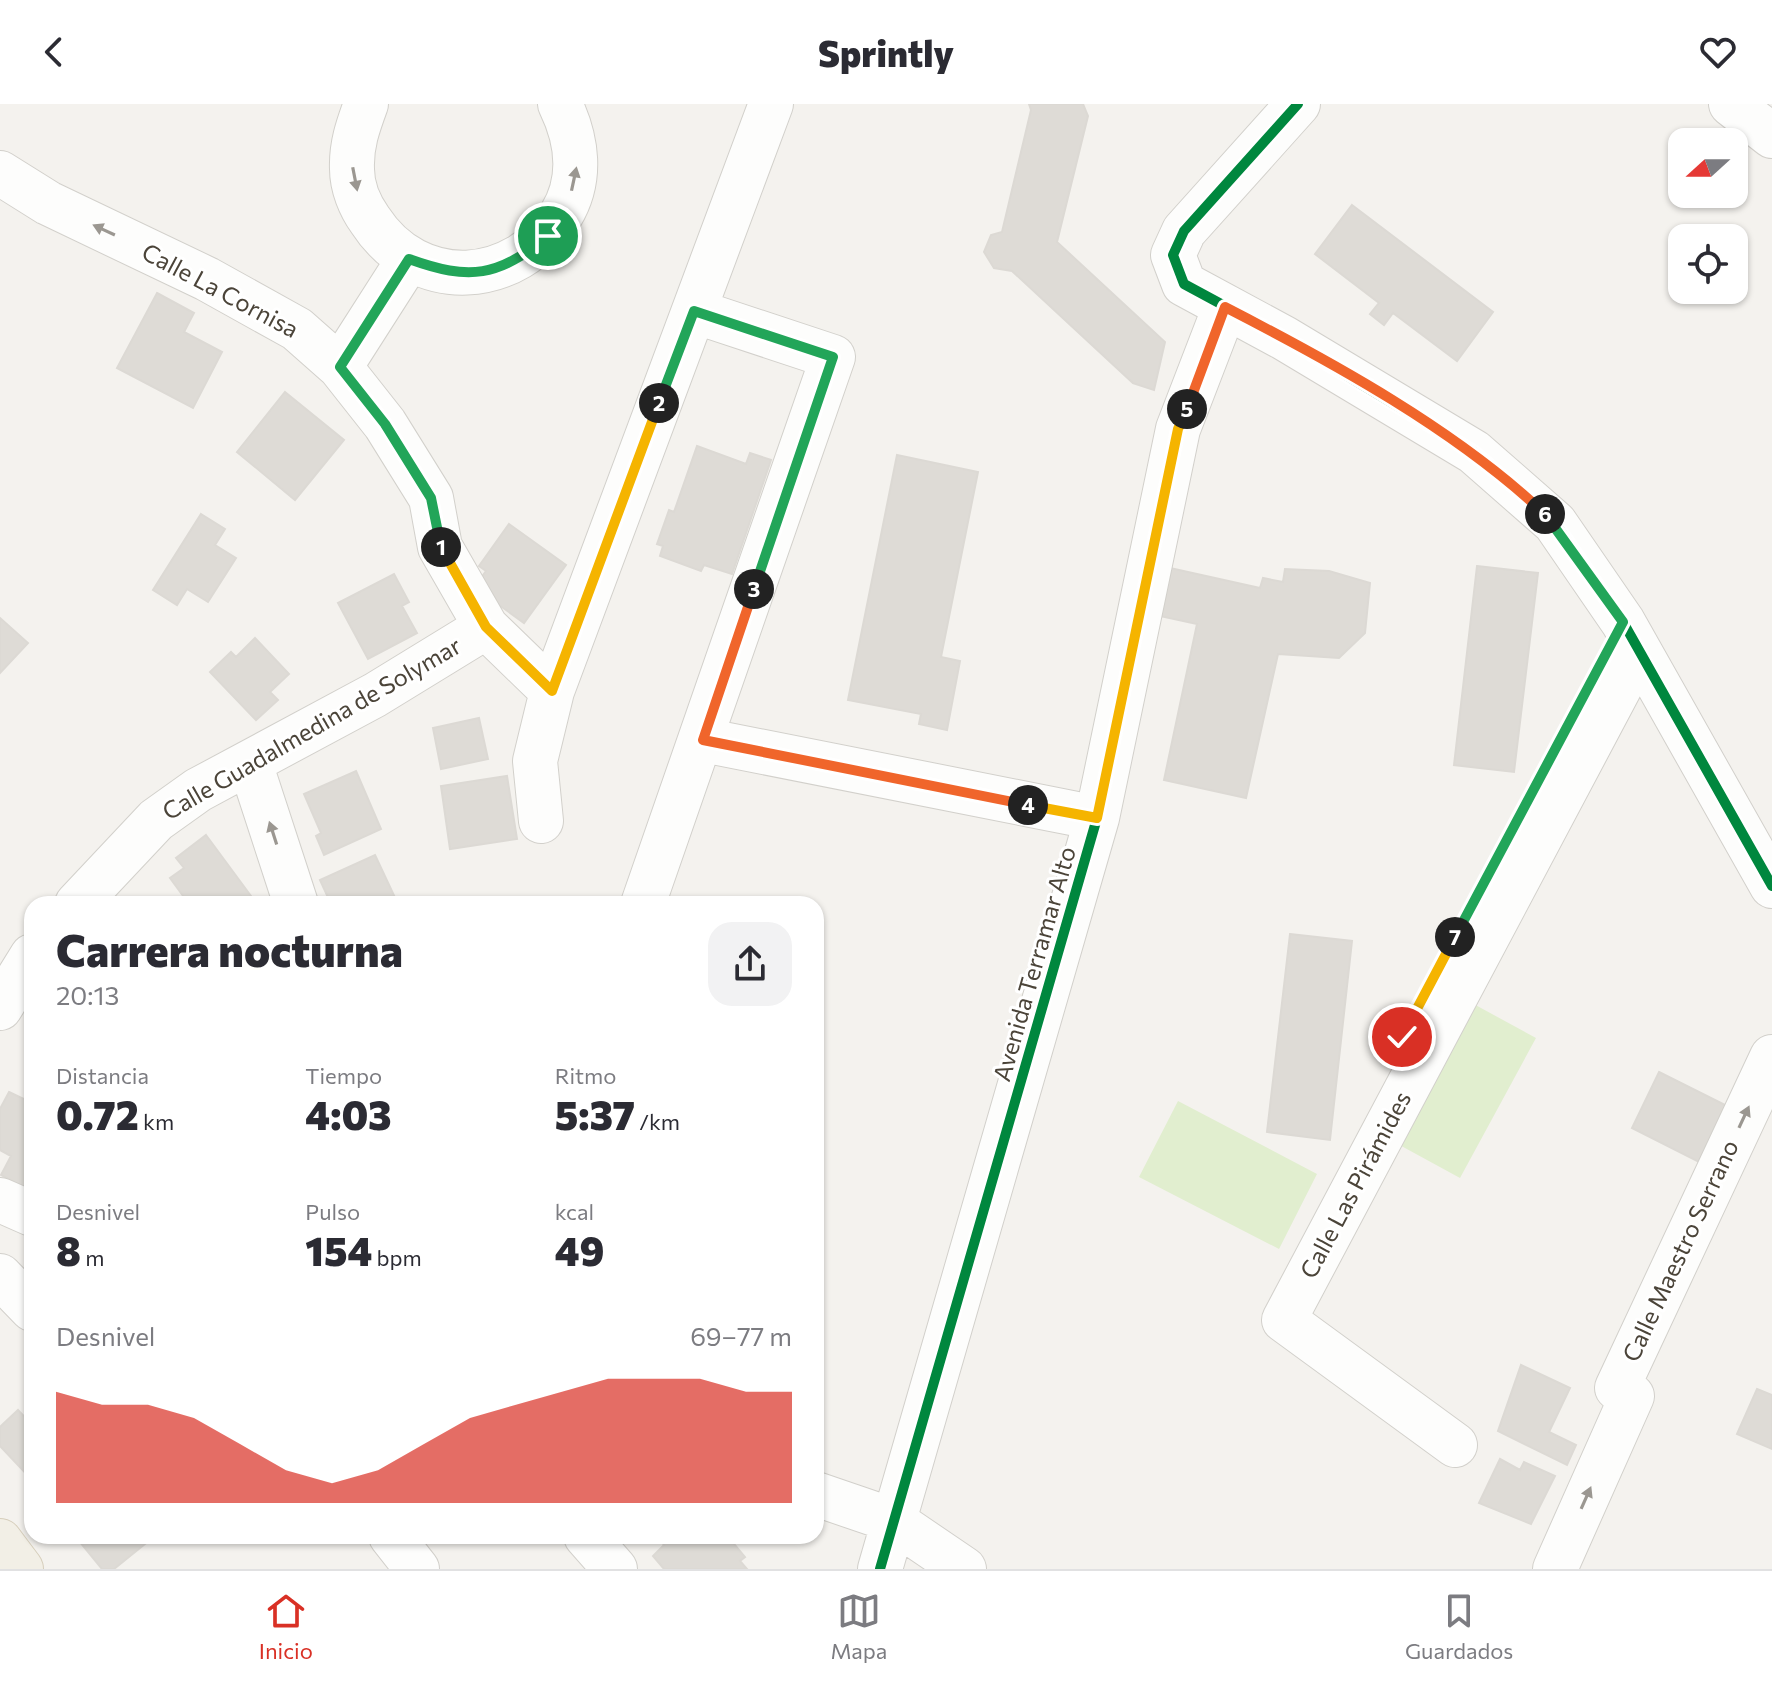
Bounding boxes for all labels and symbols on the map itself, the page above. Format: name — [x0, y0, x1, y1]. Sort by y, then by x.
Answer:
north arrow — [1668, 128, 1748, 208]
one-way arrow — [568, 166, 581, 191]
one-way arrow — [349, 167, 361, 192]
pin — [514, 202, 582, 270]
one-way arrow — [93, 223, 116, 237]
street label: Calle La Cornisa — [137, 236, 304, 343]
pin: 2 — [639, 383, 679, 423]
pin: 5 — [1167, 389, 1207, 429]
pin: 6 — [1525, 494, 1565, 534]
pin: 1 — [421, 527, 461, 567]
pin: 3 — [734, 569, 774, 609]
street label: Calle Guadalmedina de Solymar — [157, 630, 466, 825]
pin: 4 — [1008, 785, 1048, 825]
one-way arrow — [266, 821, 278, 845]
street label: Avenida Terramar Alto — [986, 843, 1081, 1084]
pin: 7 — [1435, 917, 1475, 957]
pin — [1368, 1003, 1436, 1071]
street label: Calle Las Pirámides — [1293, 1086, 1416, 1283]
one-way arrow — [1737, 1105, 1751, 1128]
street label: Calle Maestro Serrano — [1615, 1135, 1744, 1366]
one-way arrow — [1580, 1486, 1593, 1510]

